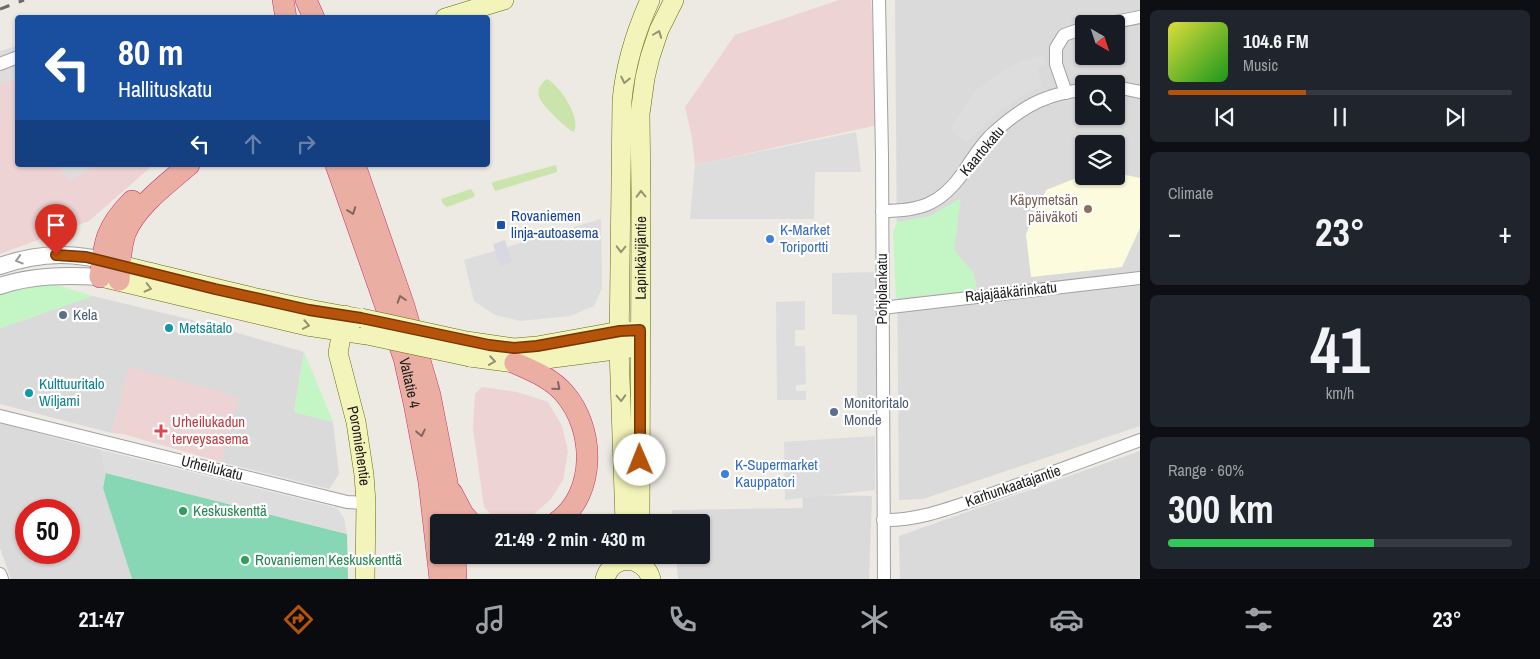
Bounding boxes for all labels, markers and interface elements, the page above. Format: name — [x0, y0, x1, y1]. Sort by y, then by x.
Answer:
north arrow — [1075, 15, 1125, 65]
map controls — [1075, 15, 1125, 185]
text: 104.6 FM — [1243, 28, 1309, 54]
text: 80 m — [118, 29, 183, 76]
one-way arrow — [652, 30, 662, 39]
icon: left — [35, 35, 100, 100]
text: Music — [1243, 54, 1278, 76]
text: Hallituskatu — [118, 74, 212, 104]
one-way arrow — [620, 75, 631, 84]
button: search — [1075, 75, 1125, 125]
icon: previous — [1211, 103, 1239, 131]
icon: pause — [1326, 103, 1354, 131]
icon: next — [1441, 103, 1469, 131]
street label: Kaartokatu — [954, 121, 1009, 180]
icon: left — [186, 130, 214, 158]
icon: ahead — [239, 130, 267, 158]
icon: right — [292, 130, 320, 158]
button: layers — [1075, 135, 1125, 185]
text: Climate — [1168, 182, 1213, 204]
place label: Käpymetsän päiväkoti — [1010, 189, 1078, 227]
one-way arrow — [636, 190, 646, 198]
marker: Käpymetsän päiväkoti — [1082, 203, 1094, 215]
pin — [35, 204, 77, 255]
place label: Rovaniemen linja-autoasema — [511, 205, 599, 243]
one-way arrow — [346, 206, 356, 215]
text: 23° — [1315, 207, 1365, 258]
icon: arrive — [42, 211, 70, 239]
text: − — [1168, 214, 1181, 252]
text: + — [1499, 214, 1512, 252]
street label: Lapinkävijäntie — [630, 216, 651, 300]
marker: Rovaniemen linja-autoasema — [495, 219, 507, 231]
place label: K-Market Toriportti — [780, 219, 830, 257]
marker: K-Market Toriportti — [764, 233, 776, 245]
one-way arrow — [616, 246, 626, 253]
street label: Pohjolankatu — [871, 253, 892, 325]
one-way arrow — [16, 254, 24, 264]
street label: Rajajääkärinkatu — [964, 276, 1058, 307]
one-way arrow — [144, 282, 153, 293]
one-way arrow — [397, 295, 407, 304]
place label: Kela — [73, 304, 98, 325]
text: 41 — [1310, 306, 1370, 393]
marker: Kela — [57, 309, 69, 321]
place label: Metsätalo — [179, 317, 232, 338]
one-way arrow — [302, 319, 311, 330]
marker: Metsätalo — [163, 322, 175, 334]
street label: Valtatie 4 — [394, 355, 426, 410]
one-way arrow — [488, 355, 497, 365]
place label: Kulttuuritalo Wiljami — [39, 373, 105, 411]
one-way arrow — [552, 381, 561, 390]
text: km/h — [1326, 382, 1354, 404]
marker: Kulttuuritalo Wiljami — [23, 387, 35, 399]
place label: Monitoritalo Monde — [844, 392, 909, 430]
one-way arrow — [615, 394, 626, 402]
street label: Poromiehentie — [342, 403, 376, 487]
marker: Monitoritalo Monde — [828, 406, 840, 418]
place label: Urheilukadun terveysasema — [172, 411, 249, 449]
marker: Urheilukadun terveysasema — [154, 424, 168, 438]
one-way arrow — [415, 428, 425, 437]
position arrow — [613, 433, 665, 485]
street label: Urheilukatu — [179, 450, 245, 485]
place label: K-Supermarket Kauppatori — [735, 454, 818, 492]
street label: Karhunkaatajantie — [962, 459, 1064, 512]
text: Range · 60% — [1168, 459, 1244, 481]
marker: K-Supermarket Kauppatori — [719, 468, 731, 480]
text: 300 km — [1168, 484, 1274, 535]
speed limit sign: 50 — [15, 499, 80, 564]
place label: Keskuskenttä — [193, 500, 267, 521]
marker: Keskuskenttä — [177, 505, 189, 517]
text: 21:49 · 2 min · 430 m — [495, 526, 645, 552]
place label: Rovaniemen Keskuskenttä — [255, 549, 402, 570]
marker: Rovaniemen Keskuskenttä — [239, 554, 251, 566]
icon: directions — [281, 602, 316, 637]
icon: music — [473, 602, 508, 637]
icon: phone — [665, 602, 700, 637]
icon: climate — [857, 602, 892, 637]
icon: car — [1049, 602, 1084, 637]
icon: filters — [1241, 602, 1276, 637]
text: 21:47 — [78, 604, 125, 634]
text: 23° — [1433, 604, 1461, 634]

